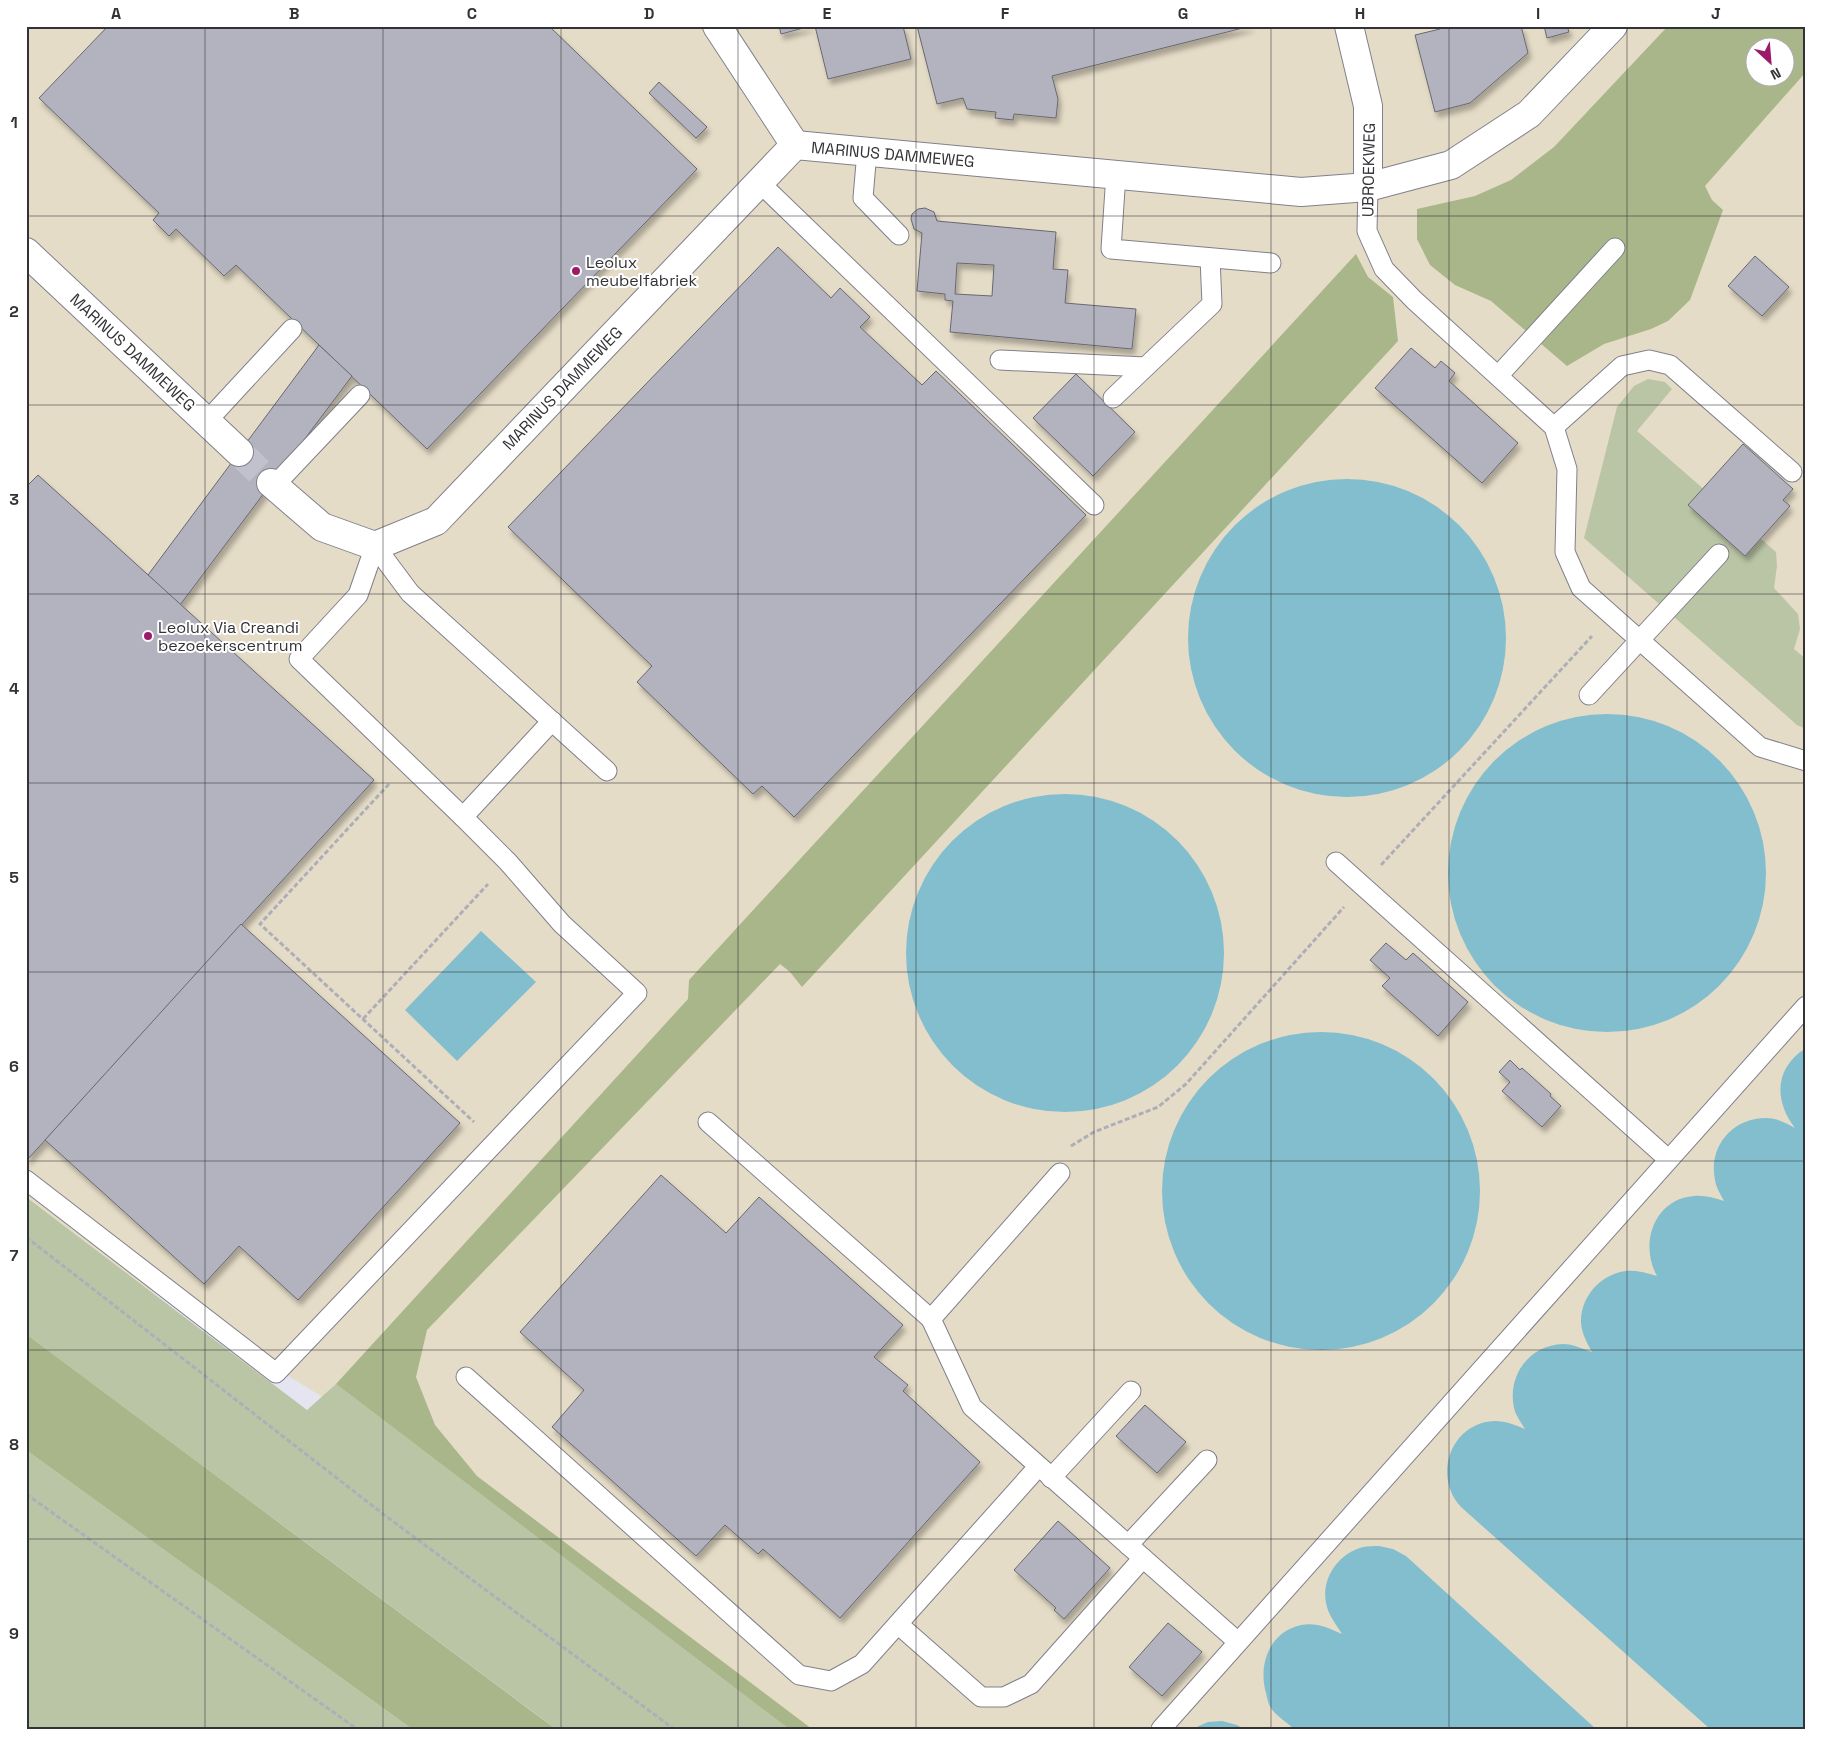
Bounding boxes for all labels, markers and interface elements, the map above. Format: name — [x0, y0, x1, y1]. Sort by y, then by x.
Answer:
text: A — [111, 3, 121, 24]
text: B — [289, 3, 299, 24]
text: C — [467, 3, 477, 24]
text: D — [644, 3, 654, 24]
text: E — [823, 3, 832, 24]
text: F — [1001, 3, 1010, 24]
text: G — [1178, 3, 1188, 24]
text: H — [1355, 3, 1365, 24]
text: I — [1536, 3, 1540, 24]
text: J — [1711, 3, 1721, 24]
north arrow — [1744, 38, 1794, 88]
text: N — [1768, 64, 1784, 84]
text: 1 — [10, 112, 18, 133]
street label: UBROEKWEG — [1357, 123, 1380, 217]
street label: MARINUS DAMMEWEG — [810, 137, 976, 172]
place label: Leolux meubelfabriek — [586, 252, 698, 291]
marker: Leolux meubelfabriek — [570, 265, 582, 277]
street label: MARINUS DAMMEWEG — [66, 289, 200, 416]
text: 2 — [9, 301, 19, 322]
street label: MARINUS DAMMEWEG — [498, 322, 627, 455]
text: 3 — [9, 489, 19, 510]
place label: Leolux Via Creandi bezoekerscentrum — [158, 617, 302, 656]
marker: Leolux Via Creandi bezoekerscentrum — [142, 630, 154, 642]
text: 4 — [9, 678, 19, 699]
text: 5 — [9, 867, 19, 888]
text: 6 — [9, 1056, 19, 1077]
text: 7 — [10, 1245, 19, 1266]
text: 8 — [9, 1434, 19, 1455]
text: 9 — [9, 1623, 19, 1644]

